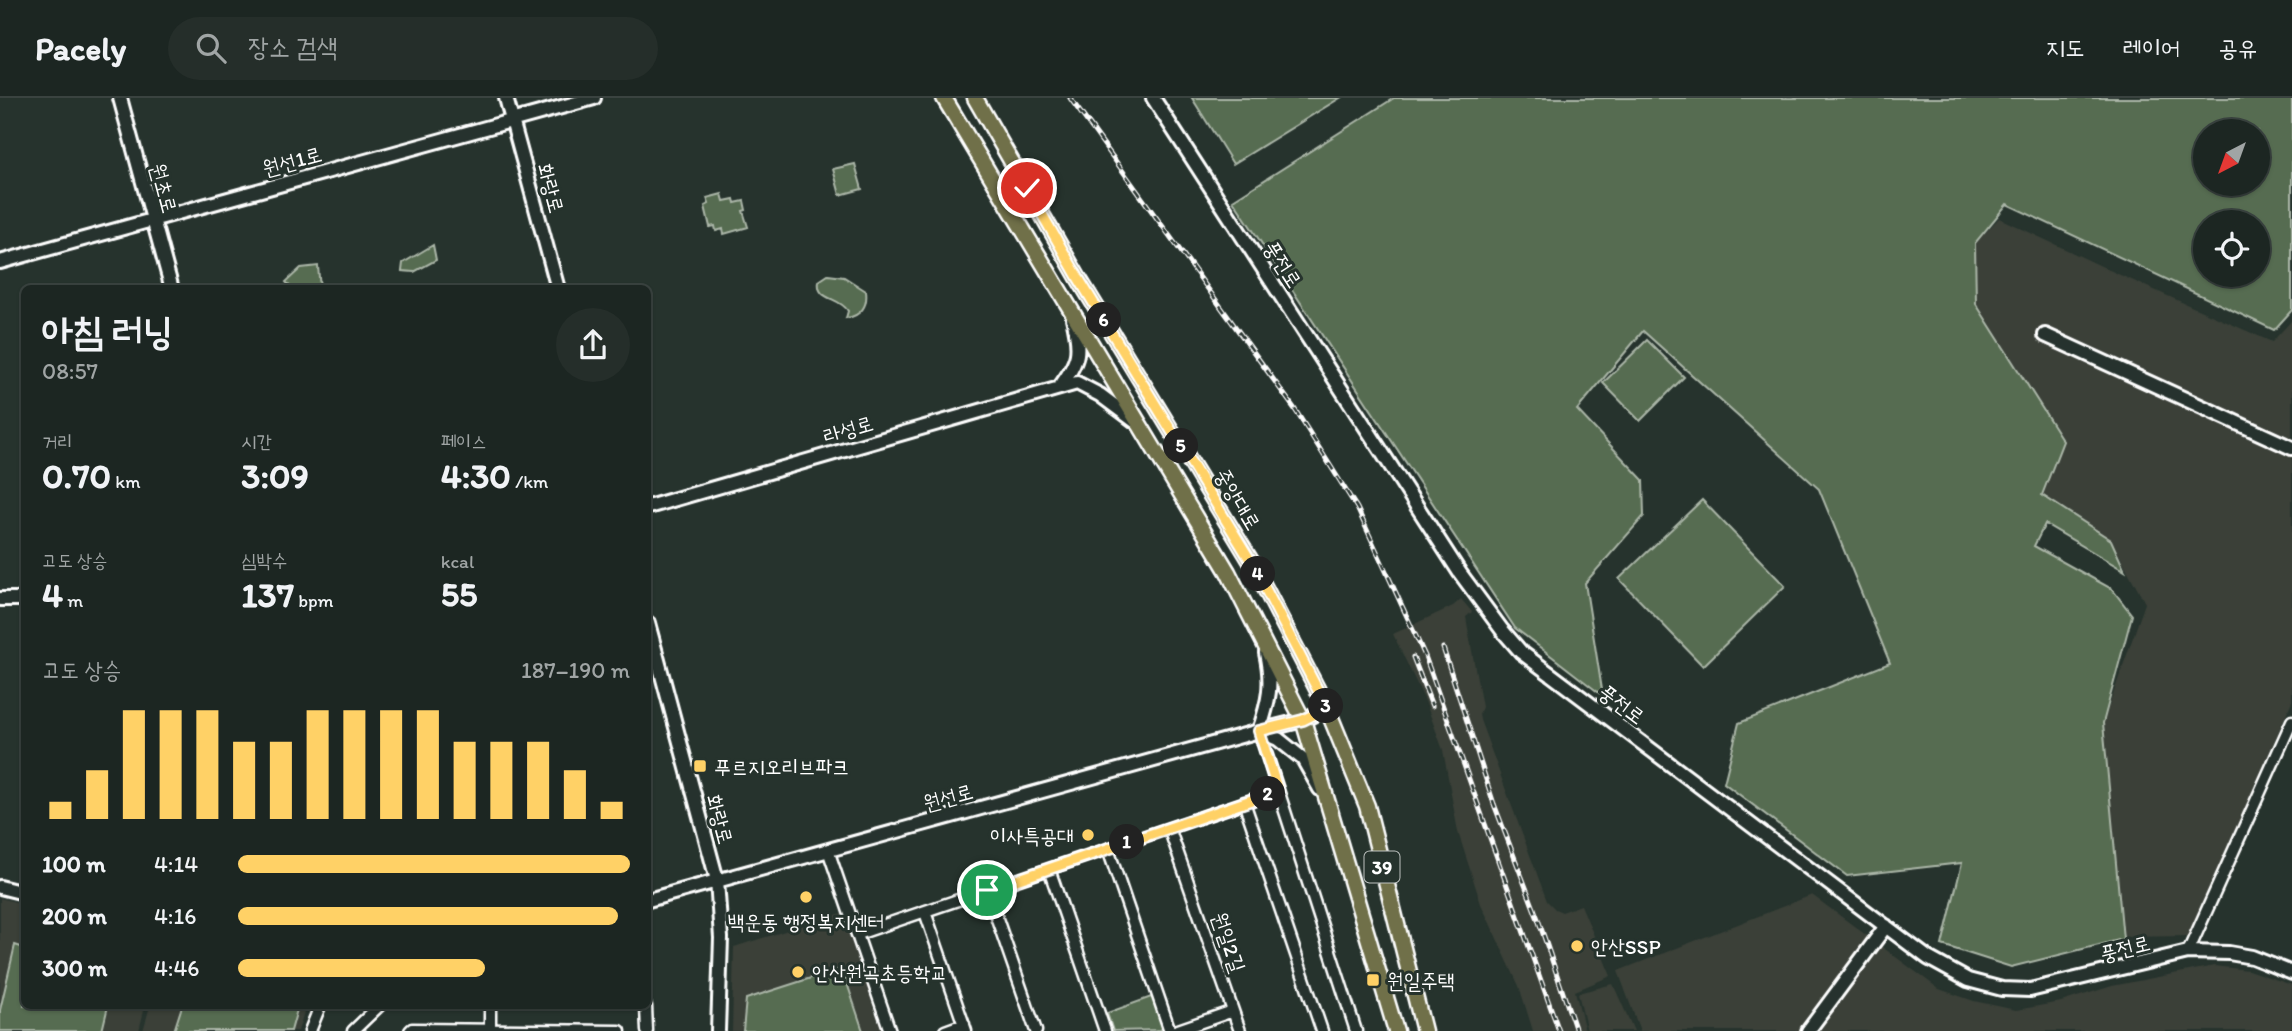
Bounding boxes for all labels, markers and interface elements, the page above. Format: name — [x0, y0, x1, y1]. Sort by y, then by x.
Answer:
search box — [168, 17, 658, 80]
text: Pacely — [35, 29, 126, 68]
icon: search — [192, 29, 230, 67]
text: 장소 검색 — [248, 31, 338, 63]
text: 지도 — [2046, 33, 2084, 62]
text: 레이어 — [2122, 33, 2180, 62]
text: 공유 — [2218, 33, 2257, 62]
north arrow — [2193, 119, 2270, 196]
map controls — [2193, 119, 2270, 287]
street label: 원선1로 — [260, 141, 324, 181]
pin — [997, 158, 1057, 218]
street label: 원초로 — [145, 160, 183, 216]
street label: 화랑로 — [532, 160, 570, 216]
icon: check — [1008, 169, 1046, 207]
button: locate — [2193, 210, 2270, 287]
street label: 풍전로 — [1259, 236, 1307, 292]
pin: 6 — [1086, 302, 1122, 338]
text: 아침 러닝 — [42, 308, 173, 354]
button: share — [556, 308, 630, 382]
text: 6 — [1098, 308, 1109, 331]
text: 08:57 — [42, 357, 98, 385]
street label: 라성로 — [820, 410, 876, 448]
pin: 5 — [1164, 428, 1198, 464]
text: 거리 — [42, 430, 73, 453]
text: 시간 — [241, 430, 272, 453]
text: 페이스 — [441, 430, 487, 453]
text: 5 — [1176, 434, 1185, 457]
text: 0.70 — [42, 455, 111, 497]
text: 3:09 — [241, 455, 309, 497]
text: 4:30 — [441, 455, 511, 497]
street label: 중앙대로 — [1210, 464, 1266, 534]
text: km — [111, 470, 141, 493]
text: /km — [511, 470, 548, 493]
text: 고도 상승 — [42, 549, 107, 572]
text: 심박수 — [241, 549, 287, 572]
text: kcal — [441, 550, 474, 573]
pin: 4 — [1240, 556, 1276, 592]
text: 4 — [1252, 562, 1263, 585]
text: 55 — [441, 573, 477, 615]
text: 4 — [42, 574, 63, 616]
text: 137 — [241, 574, 294, 616]
text: m — [63, 589, 83, 612]
text: bpm — [294, 589, 334, 612]
text: 고도 상승 — [42, 656, 121, 684]
text: 187–190 m — [521, 656, 630, 684]
street label: 풍전로 — [1594, 679, 1650, 729]
pin: 3 — [1308, 688, 1344, 724]
text: 3 — [1320, 694, 1331, 717]
place label: 푸르지오리브파크 — [714, 754, 849, 779]
marker: 푸르지오리브파크 — [692, 758, 708, 774]
pin: 2 — [1250, 776, 1286, 812]
street label: 원선로 — [920, 778, 976, 816]
text: 2 — [1263, 782, 1273, 805]
street label: 화랑로 — [701, 791, 739, 847]
place label: 이사특공대 — [990, 823, 1074, 848]
pin: 1 — [1110, 824, 1144, 860]
marker: 이사특공대 — [1080, 827, 1096, 843]
text: 1 — [1122, 830, 1131, 853]
text: 100 m — [42, 850, 106, 878]
text: 4:14 — [154, 850, 198, 878]
road number: 39 — [1364, 852, 1400, 882]
pin — [957, 860, 1017, 920]
icon: arrive — [968, 871, 1006, 909]
marker: 백운동 행정복지센터 — [798, 889, 814, 905]
text: 200 m — [42, 902, 107, 930]
text: 4:16 — [154, 902, 196, 930]
place label: 백운동 행정복지센터 — [728, 909, 884, 934]
street label: 원일2길 — [1207, 909, 1251, 975]
street label: 풍전로 — [2097, 930, 2153, 966]
place label: 안산SSP — [1591, 934, 1661, 959]
marker: 안산SSP — [1569, 938, 1585, 954]
text: 300 m — [42, 954, 107, 982]
text: 4:46 — [154, 954, 199, 982]
place label: 안산원곡초등학교 — [812, 960, 947, 985]
marker: 안산원곡초등학교 — [790, 964, 806, 980]
place label: 원일주택 — [1387, 968, 1455, 993]
marker: 원일주택 — [1365, 972, 1381, 988]

